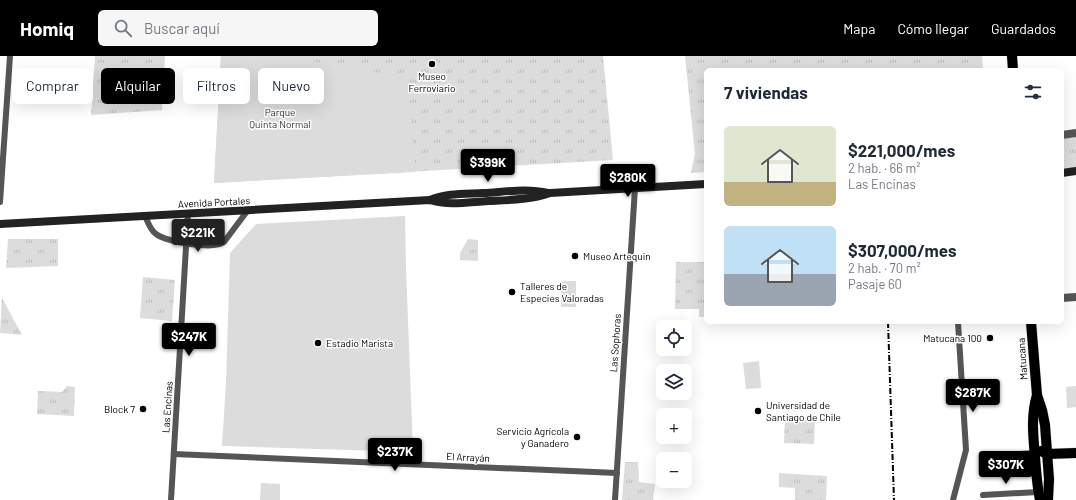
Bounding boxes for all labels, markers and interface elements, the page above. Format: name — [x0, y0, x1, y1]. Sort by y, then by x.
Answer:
search box — [98, 10, 378, 46]
text: Homiq — [20, 17, 74, 40]
icon: search — [112, 17, 134, 39]
text: Buscar aquí — [144, 19, 220, 37]
text: Mapa — [843, 20, 875, 37]
text: Cómo llegar — [897, 20, 969, 37]
text: Guardados — [991, 20, 1056, 37]
marker: Museo Ferroviario — [427, 59, 437, 69]
chip: Comprar — [12, 68, 93, 104]
chip: Alquilar — [101, 68, 175, 104]
chip: Filtros — [183, 68, 250, 104]
chip: Nuevo — [258, 68, 324, 104]
place label: Museo Ferroviario — [408, 70, 456, 94]
icon: filters — [1022, 81, 1044, 103]
text: 7 viviendas — [724, 82, 808, 102]
park label: Parque Quinta Normal — [249, 106, 311, 130]
text: $221,000/mes — [848, 140, 955, 160]
icon: home — [756, 142, 804, 190]
pin: $399K — [460, 149, 516, 183]
text: $399K — [470, 154, 506, 170]
text: 2 hab. · 66 m² — [848, 160, 921, 176]
pin: $280K — [600, 164, 656, 198]
text: $280K — [609, 169, 647, 185]
text: Las Encinas — [848, 176, 916, 192]
street label: Avenida Portales — [178, 194, 251, 210]
pin: $221K — [170, 219, 226, 253]
text: $221K — [181, 224, 215, 240]
text: $307,000/mes — [848, 240, 956, 260]
icon: home — [756, 242, 804, 290]
place label: Museo Artequin — [583, 250, 651, 262]
marker: Museo Artequin — [570, 251, 580, 261]
text: 2 hab. · 70 m² — [848, 260, 921, 276]
text: Pasaje 60 — [848, 276, 902, 292]
place label: Talleres de Especies Valoradas — [520, 280, 604, 304]
marker: Talleres de Especies Valoradas — [507, 287, 517, 297]
street label: Las Sophoras — [607, 313, 623, 373]
map controls — [656, 320, 692, 488]
button: locate — [656, 320, 692, 356]
pin: $247K — [161, 323, 217, 357]
text: $247K — [171, 328, 207, 344]
place label: Matucana 100 — [923, 332, 982, 344]
marker: Matucana 100 — [985, 333, 995, 343]
place label: Estadio Marista — [326, 337, 393, 349]
marker: Estadio Marista — [313, 338, 323, 348]
street label: Matucana — [1015, 338, 1029, 380]
button: layers — [656, 364, 692, 400]
pin: $287K — [945, 379, 1001, 413]
street label: Las Encinas — [159, 380, 175, 433]
text: $287K — [955, 384, 991, 400]
place label: Universidad de Santiago de Chile — [766, 399, 841, 423]
place label: Block 7 — [104, 403, 135, 415]
marker: Block 7 — [138, 404, 148, 414]
marker: Universidad de Santiago de Chile — [753, 406, 763, 416]
button: + — [656, 408, 692, 444]
place label: Servicio Agrícola y Ganadero — [496, 425, 569, 449]
marker: Servicio Agrícola y Ganadero — [572, 432, 582, 442]
pin: $237K — [367, 438, 423, 472]
text: $237K — [377, 443, 413, 459]
street label: El Arrayán — [446, 450, 490, 464]
pin: $307K — [978, 451, 1034, 485]
button: − — [656, 452, 692, 488]
text: $307K — [988, 456, 1024, 472]

